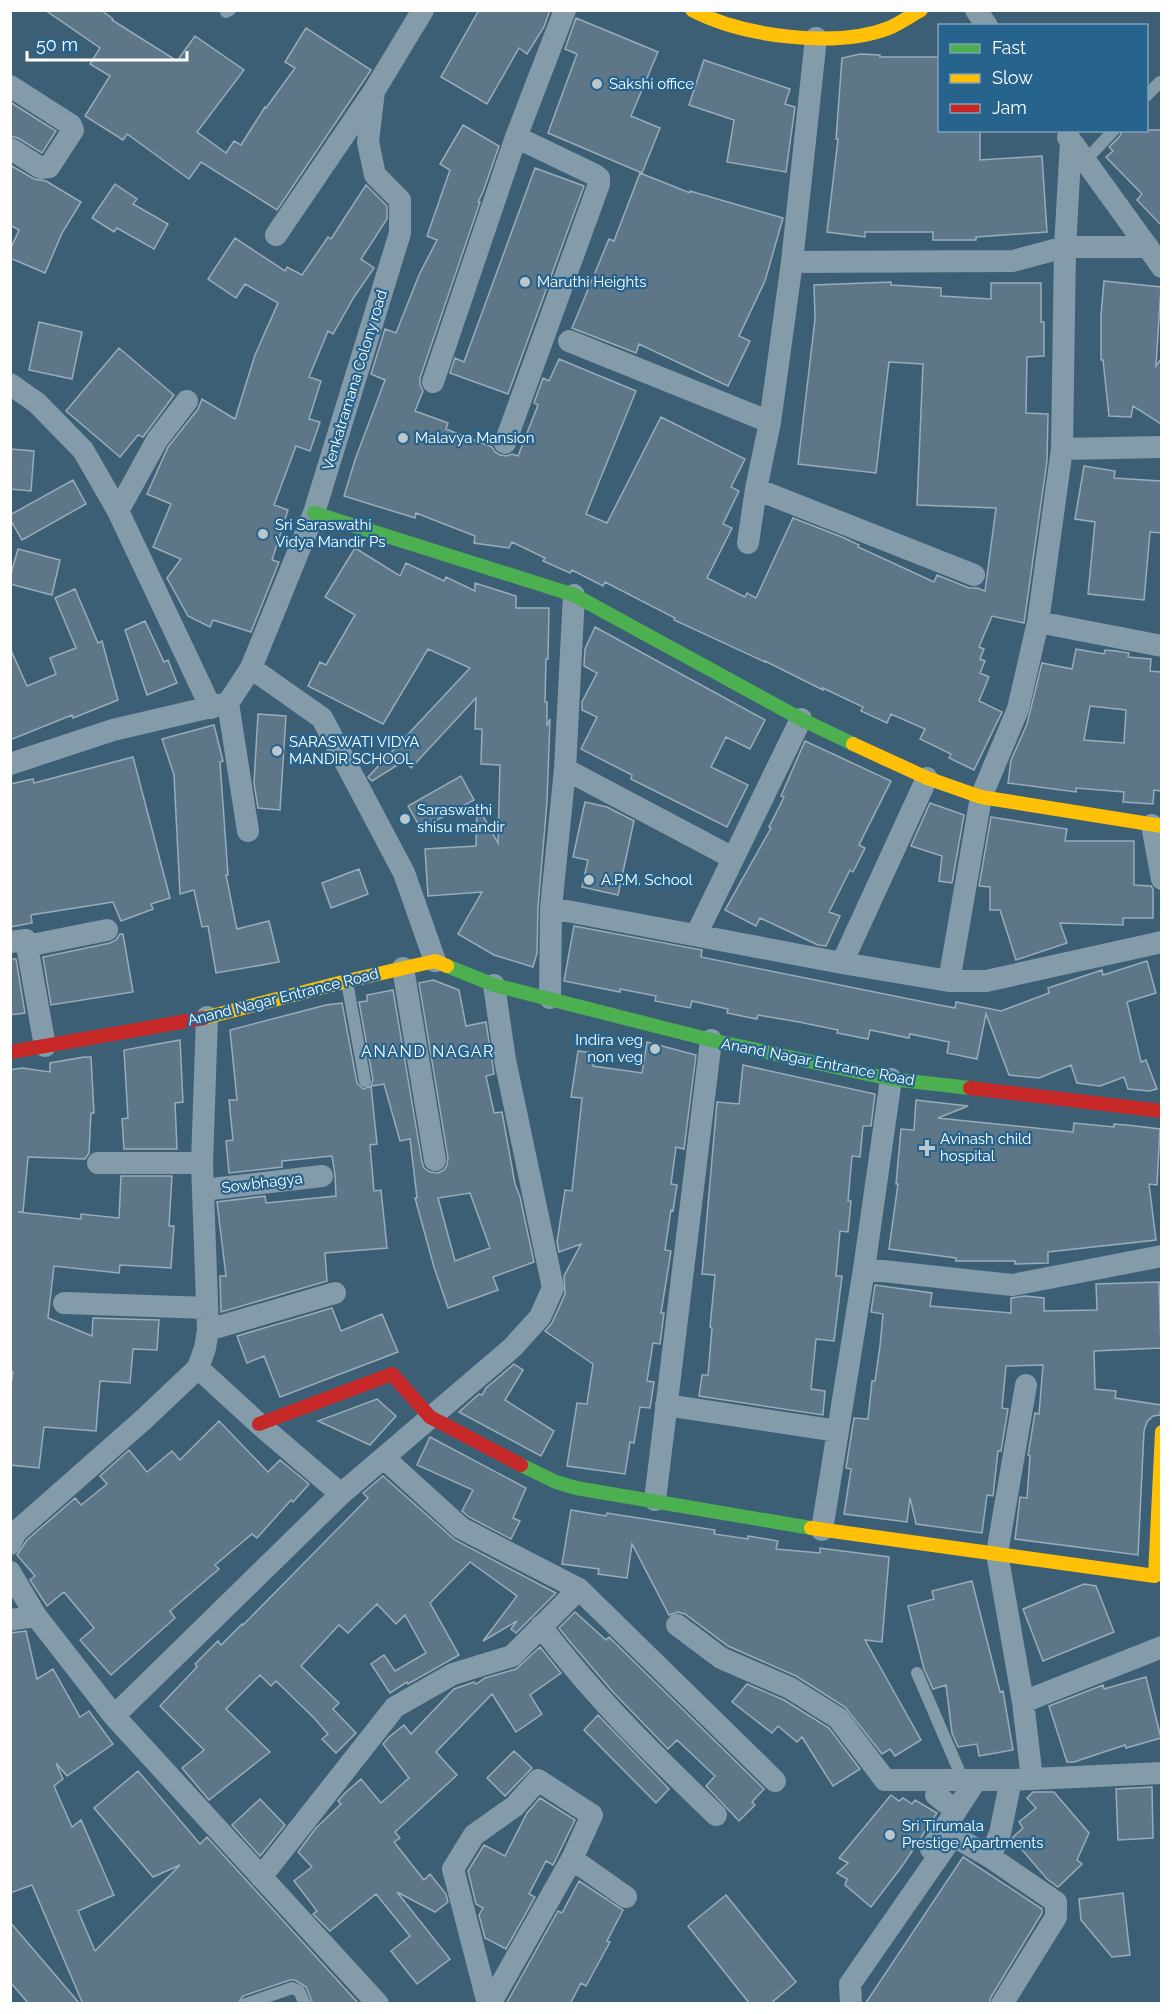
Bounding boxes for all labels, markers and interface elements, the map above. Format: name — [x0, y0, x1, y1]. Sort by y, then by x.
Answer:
scale bar — [27, 24, 188, 62]
legend — [938, 24, 1148, 132]
text: 50 m — [36, 34, 78, 55]
text: Fast — [992, 37, 1026, 58]
text: Slow — [992, 67, 1033, 88]
place label: Sakshi office — [609, 75, 694, 93]
marker: Sakshi office — [590, 77, 604, 91]
text: Jam — [992, 97, 1027, 118]
place label: Maruthi Heights — [537, 273, 647, 291]
marker: Maruthi Heights — [518, 275, 532, 289]
street label: Venkatramana Colony road — [319, 288, 391, 472]
place label: Malavya Mansion — [415, 429, 534, 447]
marker: Malavya Mansion — [396, 431, 410, 445]
place label: Sri Saraswathi Vidya Mandir Ps — [275, 516, 386, 551]
marker: Sri Saraswathi Vidya Mandir Ps — [256, 527, 270, 541]
place label: SARASWATI VIDYA MANDIR SCHOOL — [289, 733, 419, 768]
marker: SARASWATI VIDYA MANDIR SCHOOL — [270, 744, 284, 758]
place label: Saraswathi shisu mandir — [417, 801, 506, 836]
marker: Saraswathi shisu mandir — [398, 812, 412, 826]
place label: A.P.M. School — [601, 871, 694, 889]
marker: A.P.M. School — [582, 873, 596, 887]
street label: Anand Nagar Entrance Road — [185, 964, 381, 1030]
place label: Indira veg non veg — [575, 1031, 643, 1066]
street label: Anand Nagar Entrance Road — [720, 1034, 916, 1090]
district label: ANAND NAGAR — [361, 1042, 495, 1061]
marker: Indira veg non veg — [648, 1042, 662, 1056]
place label: Avinash child hospital — [940, 1130, 1031, 1165]
marker: Avinash child hospital — [918, 1139, 936, 1157]
street label: Sowbhagya — [220, 1169, 304, 1197]
place label: Sri Tirumala Prestige Apartments — [902, 1817, 1044, 1852]
marker: Sri Tirumala Prestige Apartments — [883, 1828, 897, 1842]

